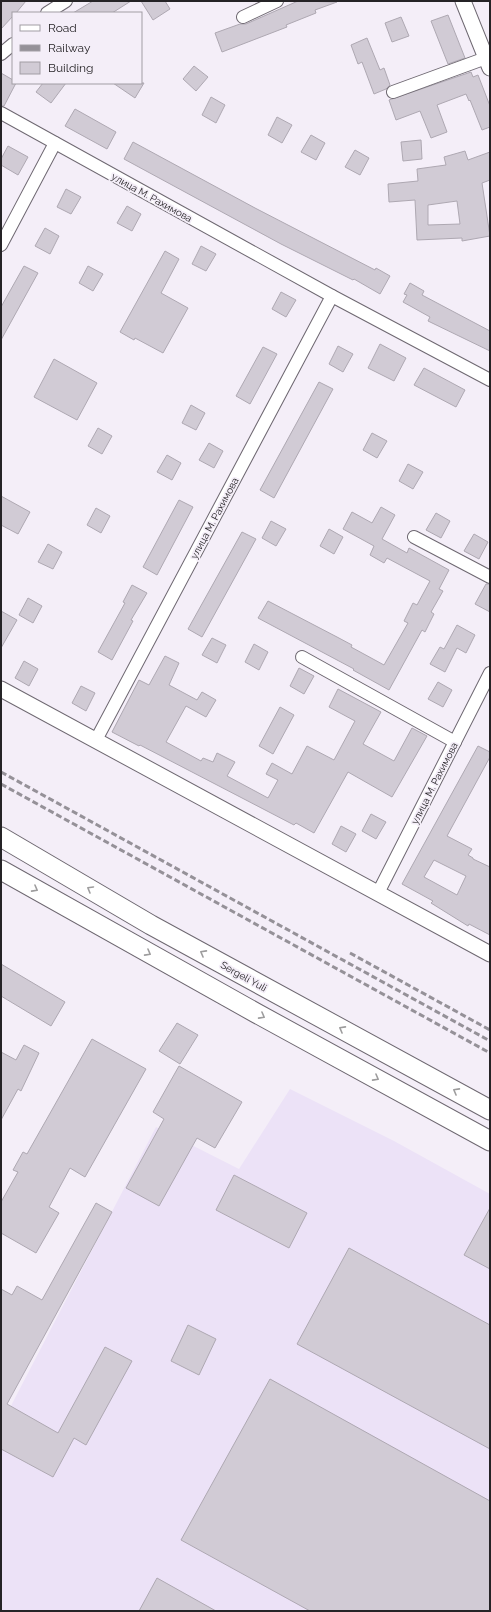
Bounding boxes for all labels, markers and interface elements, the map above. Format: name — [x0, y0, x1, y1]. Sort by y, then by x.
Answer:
legend — [12, 12, 142, 84]
text: Road — [48, 21, 77, 35]
text: Railway — [48, 41, 91, 55]
text: Building — [48, 61, 94, 75]
street label: улица М. Рахимова — [110, 171, 194, 224]
street label: улица М. Рахимова — [188, 476, 241, 561]
street label: улица М. Рахимова — [409, 740, 460, 826]
one-way arrow — [31, 884, 38, 891]
one-way arrow — [87, 887, 94, 894]
one-way arrow — [144, 948, 151, 955]
one-way arrow — [200, 950, 207, 958]
street label: Sergeli Yuli — [219, 959, 269, 994]
one-way arrow — [257, 1012, 265, 1019]
one-way arrow — [338, 1026, 346, 1033]
one-way arrow — [372, 1074, 379, 1081]
one-way arrow — [453, 1088, 460, 1096]

